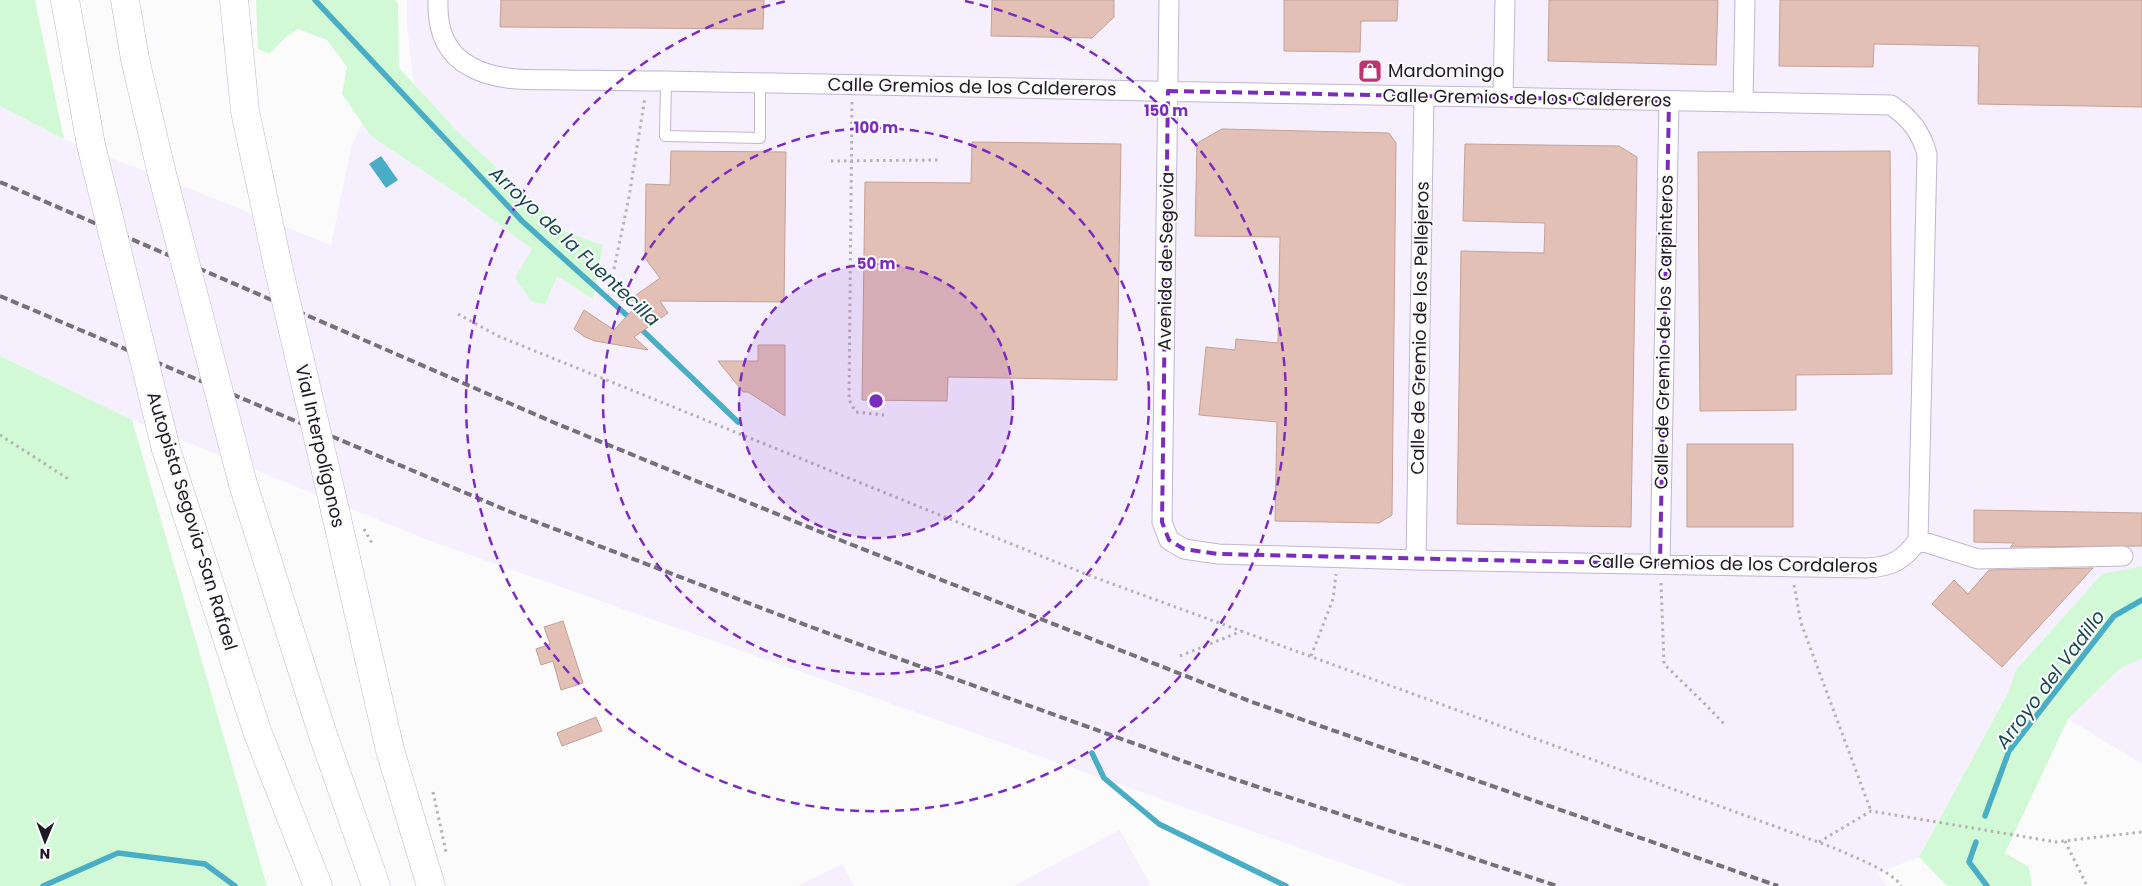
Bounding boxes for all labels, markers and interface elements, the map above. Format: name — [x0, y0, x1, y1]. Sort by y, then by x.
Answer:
shop icon: Mardomingo — [1357, 58, 1383, 84]
place label: Mardomingo — [1388, 58, 1504, 83]
street label: Calle Gremios de los Caldereros — [827, 71, 1117, 102]
street label: Calle Gremios de los Caldereros — [1382, 82, 1672, 113]
text: 150 m — [1144, 100, 1188, 121]
text: 100 m — [854, 117, 898, 138]
water label: Arroyo de la Fuentecilla — [483, 159, 666, 333]
street label: Avenida de Segovia — [1151, 171, 1180, 351]
street label: Calle de Gremio de los Carpinteros — [1648, 174, 1679, 490]
street label: Calle de Gremio de los Pellejeros — [1404, 181, 1435, 475]
text: 50 m — [857, 253, 895, 274]
street label: Vial Interpolígonos — [290, 362, 351, 530]
street label: Autopista Segovia-San Rafael — [141, 389, 244, 653]
centre of rings — [867, 392, 885, 410]
street label: Calle Gremios de los Cordaleros — [1588, 548, 1878, 579]
water label: Arroyo del Vadillo — [1989, 604, 2112, 755]
north arrow — [20, 816, 70, 866]
text: N — [39, 844, 50, 864]

